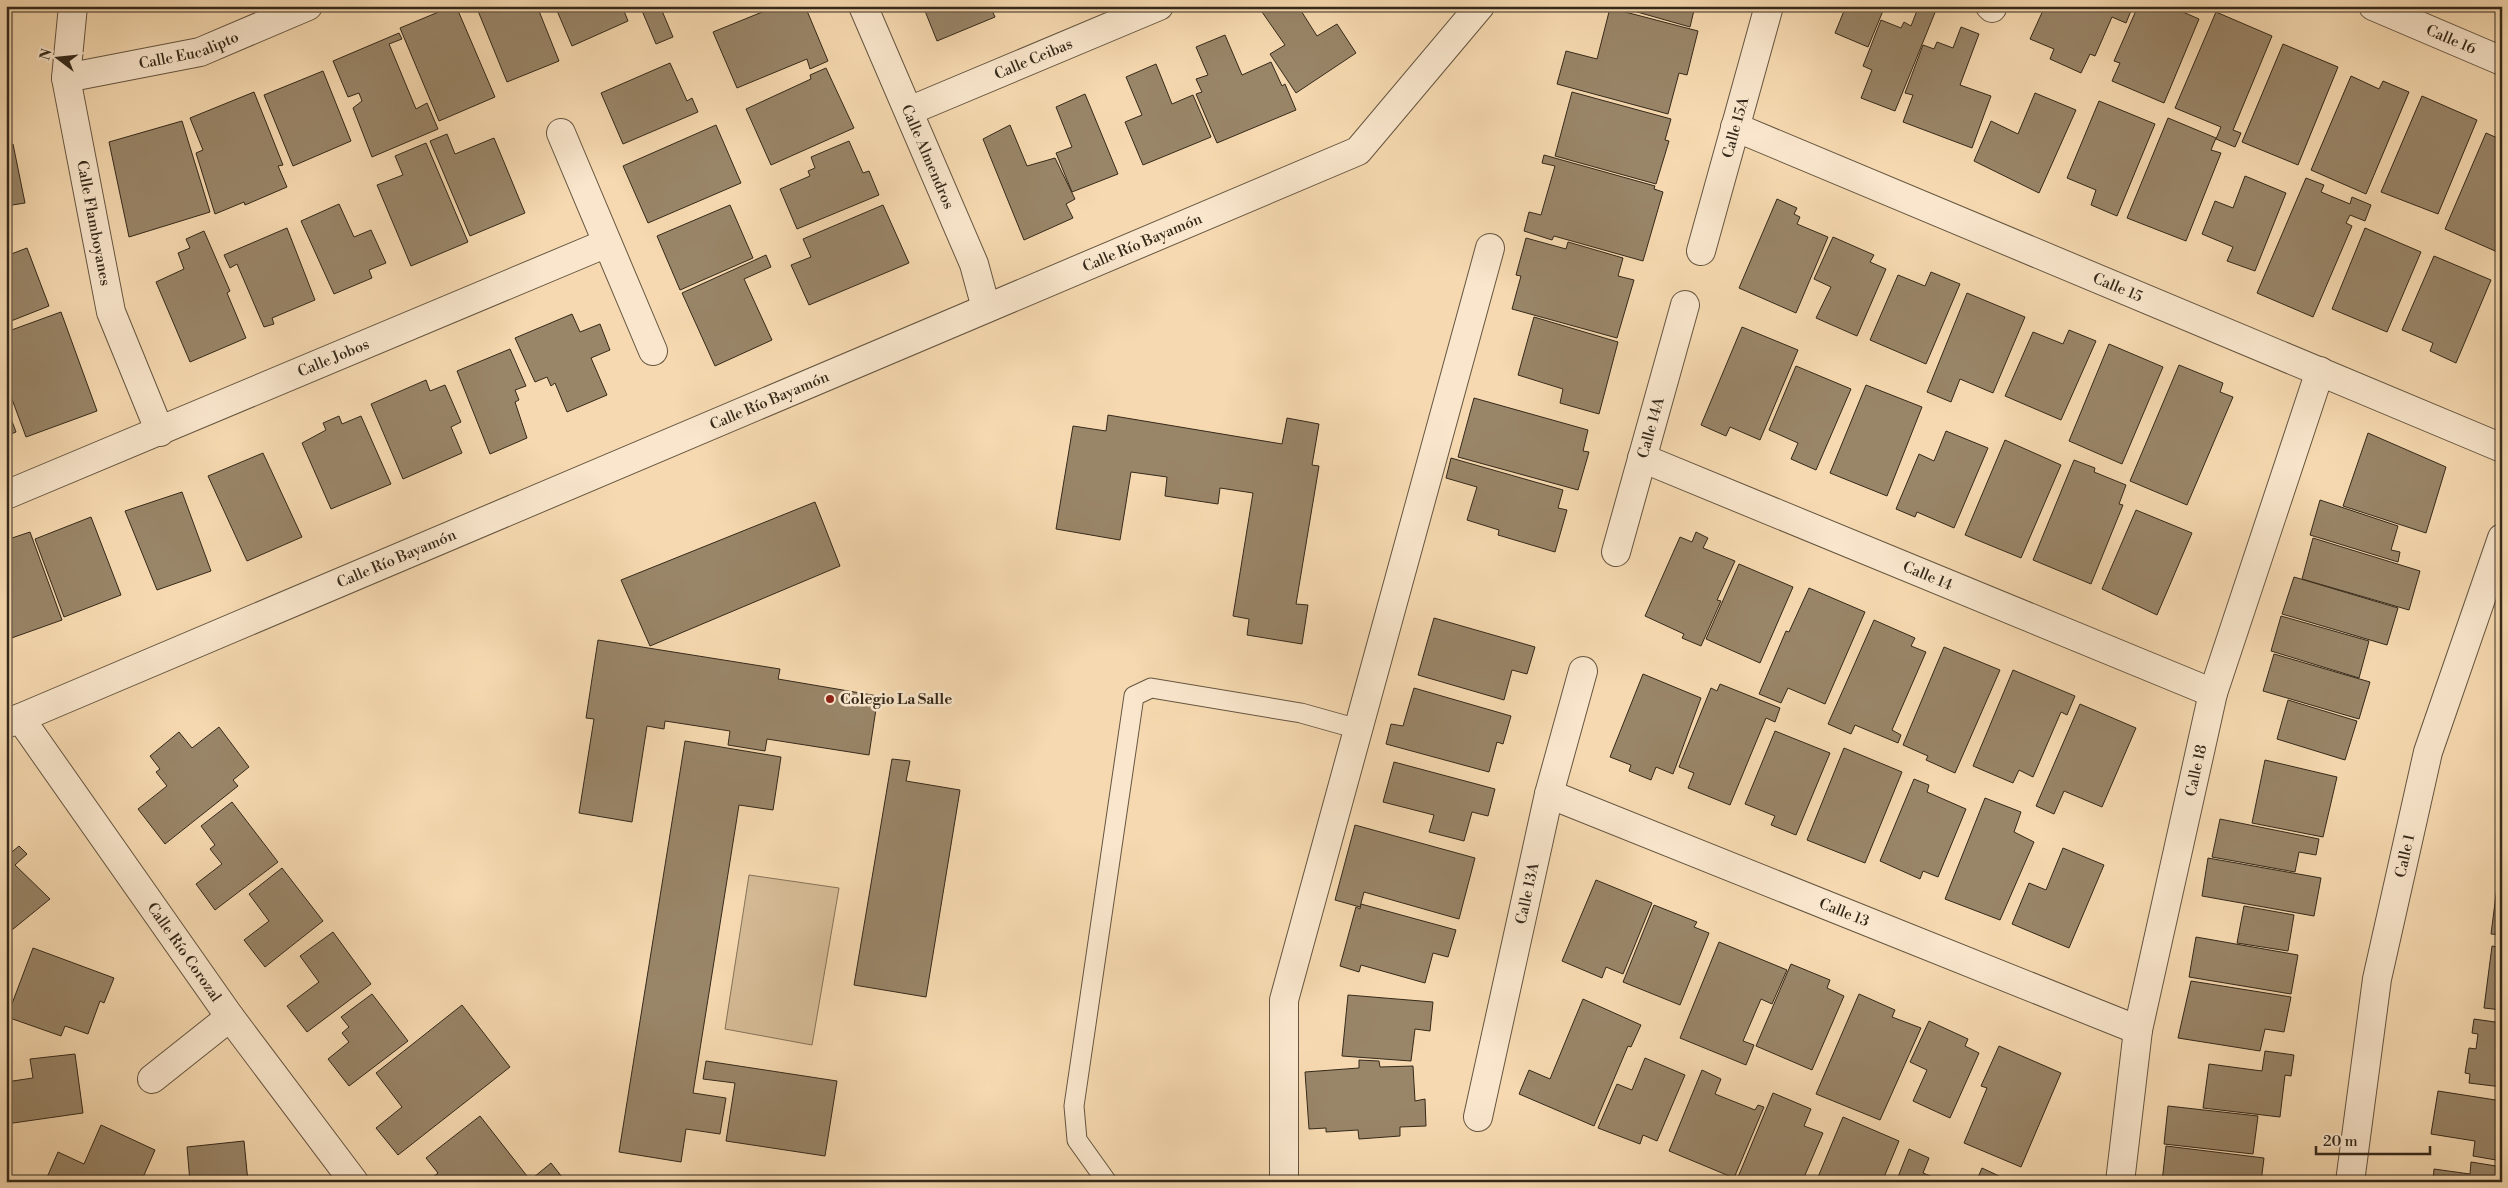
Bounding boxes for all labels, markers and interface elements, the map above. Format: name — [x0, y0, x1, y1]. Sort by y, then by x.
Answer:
street label: Calle 16 — [2423, 20, 2479, 58]
street label: Calle Eucalipto — [137, 27, 242, 73]
north arrow — [32, 32, 82, 82]
street label: Calle Ceibas — [991, 34, 1075, 84]
text: N — [36, 47, 57, 62]
street label: Calle 15A — [1718, 94, 1753, 160]
street label: Calle Almendros — [897, 102, 959, 212]
street label: Calle Flamboyanes — [73, 159, 115, 287]
street label: Calle Río Bayamón — [1080, 209, 1205, 276]
street label: Calle 15 — [2090, 268, 2146, 306]
street label: Calle Jobos — [295, 334, 372, 381]
street label: Calle Río Bayamón — [707, 367, 832, 434]
street label: Calle 14A — [1633, 394, 1668, 460]
street label: Calle Río Bayamón — [334, 525, 459, 592]
street label: Calle 14 — [1900, 557, 1956, 594]
place label: Colegio La Salle — [840, 690, 952, 709]
marker: Colegio La Salle — [824, 693, 836, 705]
street label: Calle 18 — [2181, 743, 2211, 798]
street label: Calle 1 — [2391, 832, 2419, 879]
street label: Calle 13A — [1511, 860, 1543, 926]
street label: Calle 13 — [1816, 894, 1872, 931]
street label: Calle Río Corozal — [143, 899, 226, 1006]
scale bar — [2316, 1123, 2429, 1155]
text: 20 m — [2323, 1132, 2358, 1151]

